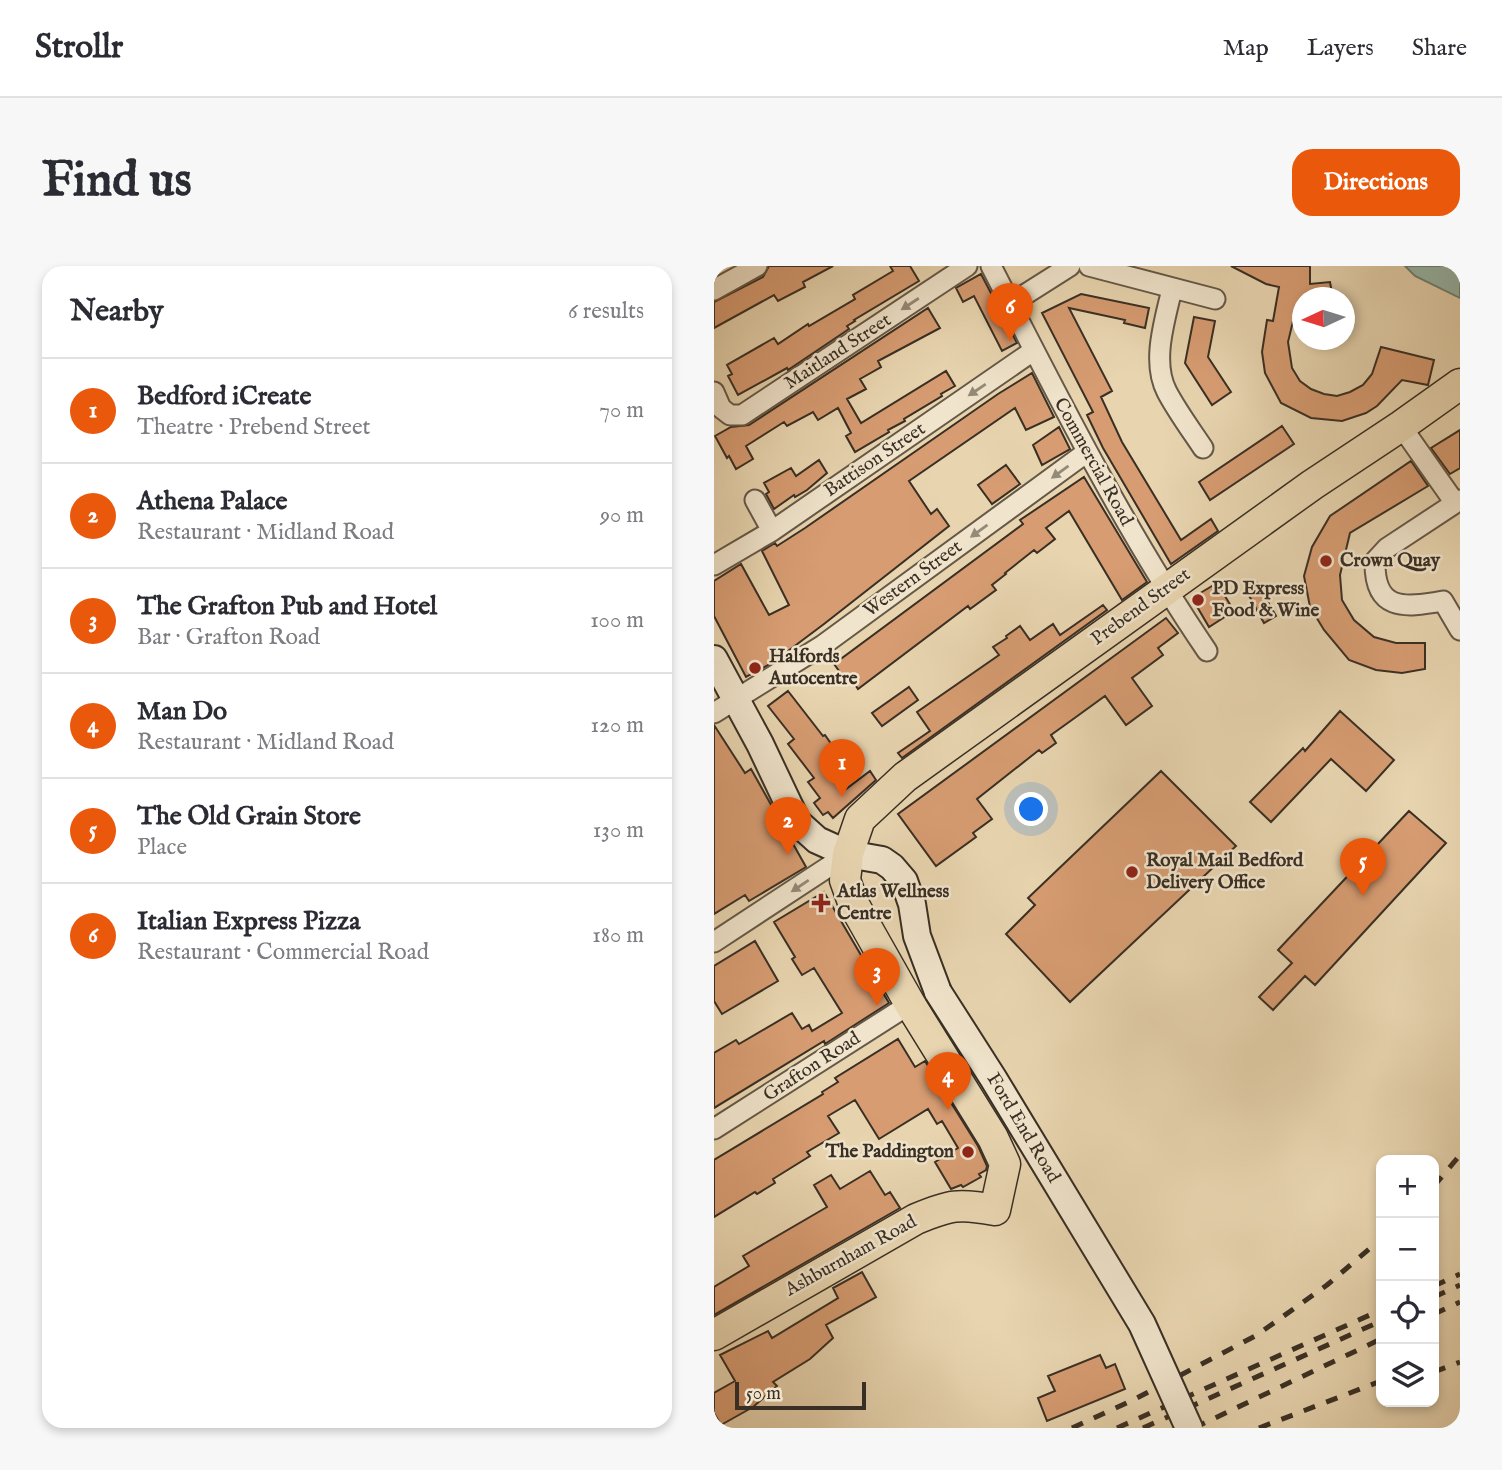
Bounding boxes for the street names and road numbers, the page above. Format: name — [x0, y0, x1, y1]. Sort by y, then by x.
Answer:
street label: Maitland Street — [780, 308, 896, 395]
street label: Commercial Road — [1048, 394, 1138, 531]
street label: Battison Street — [820, 417, 931, 503]
street label: Western Street — [859, 535, 967, 623]
street label: Prebend Street — [1087, 563, 1196, 651]
street label: Grafton Road — [759, 1026, 866, 1107]
street label: Ford End Road — [981, 1069, 1066, 1188]
street label: Ashburnham Road — [780, 1210, 922, 1303]

